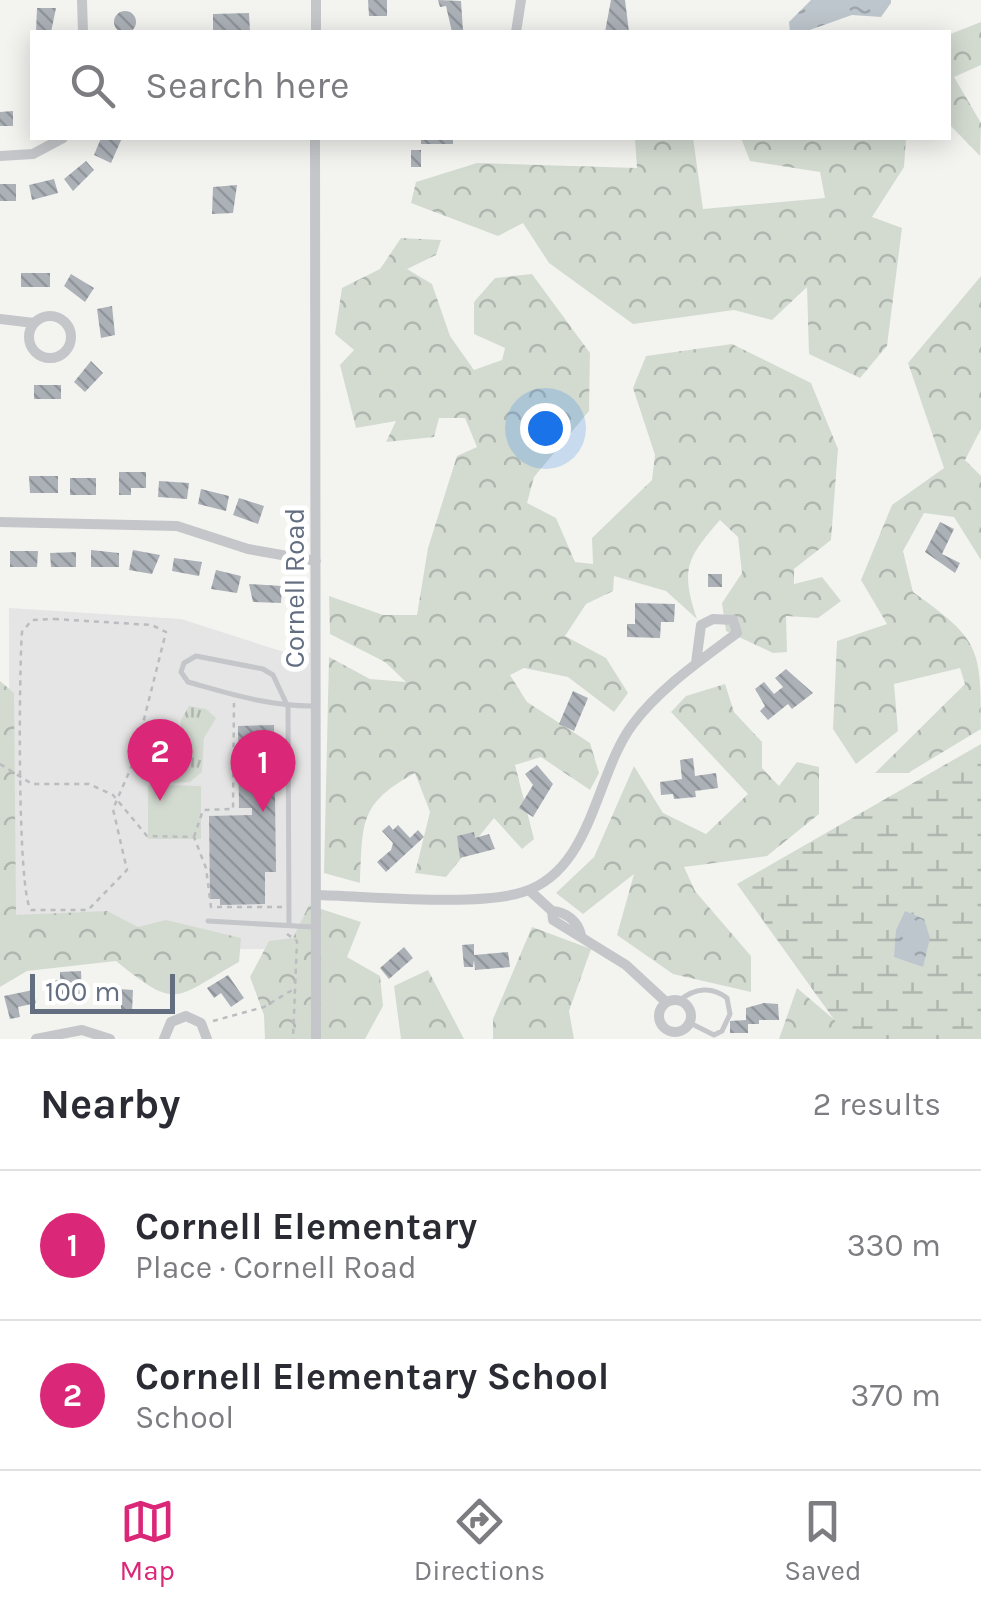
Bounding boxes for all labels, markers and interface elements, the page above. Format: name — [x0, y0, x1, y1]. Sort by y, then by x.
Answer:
search box — [30, 30, 951, 140]
icon: search — [65, 58, 120, 113]
text: Search here — [145, 63, 349, 108]
your location — [520, 403, 571, 454]
street label: Cornell Road — [278, 508, 311, 668]
pin: 2 — [128, 718, 192, 801]
pin: 1 — [230, 730, 296, 812]
scale bar — [30, 969, 175, 1014]
text: 100 m — [45, 975, 120, 1008]
text: Nearby — [40, 1079, 180, 1129]
text: 2 results — [813, 1086, 941, 1123]
text: Cornell Elementary — [135, 1204, 477, 1249]
text: 1 — [67, 1227, 78, 1264]
text: 330 m — [847, 1227, 941, 1264]
text: Place · Cornell Road — [135, 1249, 417, 1286]
text: Cornell Elementary School — [135, 1354, 609, 1399]
text: 2 — [63, 1377, 82, 1414]
text: 370 m — [851, 1377, 941, 1414]
text: School — [135, 1399, 234, 1436]
tab: Map — [119, 1494, 175, 1587]
tab: Directions — [414, 1494, 545, 1587]
tab: Saved — [784, 1494, 862, 1587]

